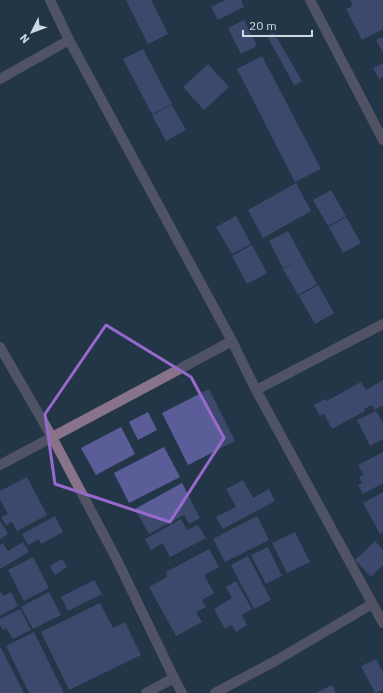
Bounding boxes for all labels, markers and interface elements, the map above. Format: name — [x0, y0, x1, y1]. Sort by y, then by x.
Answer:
north arrow — [12, 12, 52, 52]
scale bar — [243, 12, 312, 38]
text: 20 m — [249, 18, 277, 33]
text: N — [17, 31, 32, 46]

